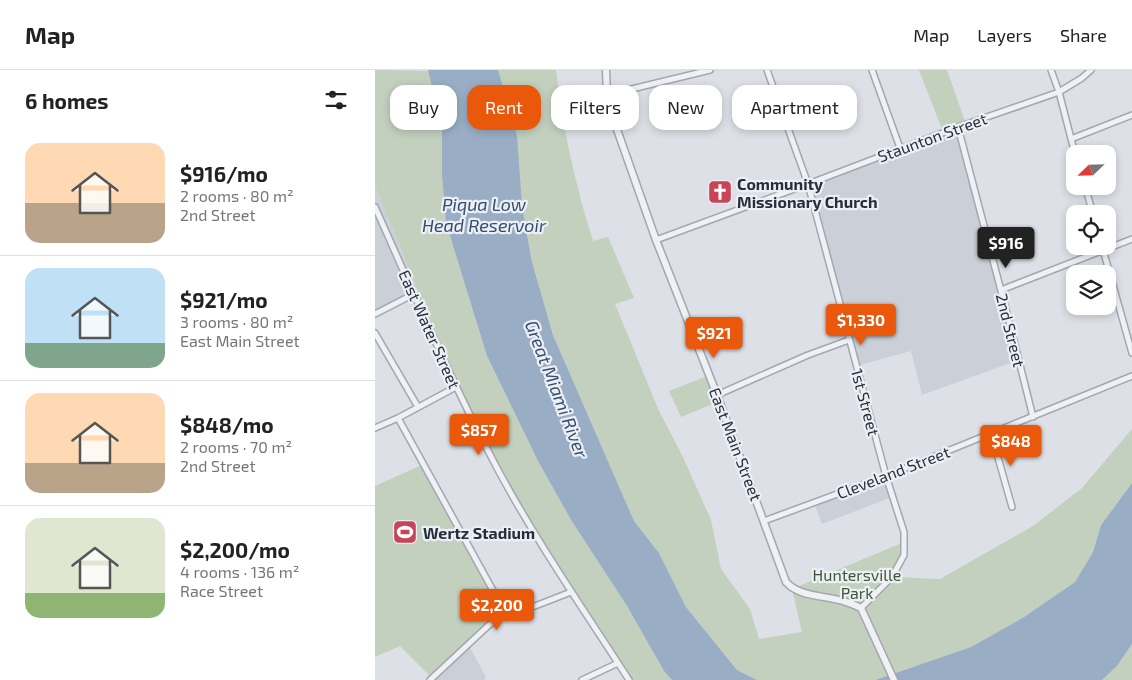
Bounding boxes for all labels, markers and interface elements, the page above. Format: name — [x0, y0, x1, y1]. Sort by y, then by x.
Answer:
text: Map — [25, 20, 75, 49]
text: Map — [913, 24, 949, 46]
text: Layers — [977, 24, 1032, 46]
text: Share — [1060, 24, 1107, 46]
chip: Buy — [390, 85, 457, 130]
chip: Rent — [467, 85, 541, 130]
chip: Filters — [551, 85, 639, 130]
chip: New — [649, 85, 722, 130]
chip: Apartment — [732, 85, 857, 130]
icon: filters — [322, 86, 350, 114]
text: 6 homes — [25, 88, 108, 113]
street label: Staunton Street — [875, 108, 989, 166]
north arrow — [1066, 145, 1116, 195]
map controls — [1066, 145, 1116, 315]
text: $916/mo — [180, 161, 268, 186]
icon: home — [65, 163, 125, 223]
place label: Community Missionary Church — [737, 174, 878, 212]
church icon: Community Missionary Church — [707, 179, 733, 205]
text: 2 rooms · 80 m² — [180, 186, 294, 205]
water label: Piqua Low Head Reservoir — [422, 193, 547, 236]
text: 2nd Street — [180, 205, 256, 224]
button: locate — [1066, 205, 1116, 255]
pin: $916 — [976, 226, 1036, 269]
text: $916 — [988, 233, 1024, 252]
button: layers — [1066, 265, 1116, 315]
street label: East Water Street — [395, 267, 465, 391]
text: $921/mo — [180, 287, 268, 312]
icon: home — [65, 288, 125, 348]
street label: 2nd Street — [993, 291, 1029, 369]
pin: $1,330 — [820, 304, 902, 346]
text: $1,330 — [837, 310, 885, 329]
text: 3 rooms · 80 m² — [180, 312, 293, 331]
pin: $921 — [684, 316, 744, 359]
water label: Great Miami River — [521, 317, 594, 462]
text: $921 — [697, 323, 731, 342]
text: East Main Street — [180, 331, 300, 350]
street label: 1st Street — [848, 366, 884, 438]
street label: East Main Street — [706, 385, 766, 503]
text: $848/mo — [180, 412, 274, 437]
icon: home — [65, 413, 125, 473]
pin: $857 — [449, 414, 509, 456]
text: $857 — [461, 420, 497, 439]
pin: $848 — [981, 424, 1041, 467]
text: $848 — [991, 431, 1031, 450]
text: 2 rooms · 70 m² — [180, 437, 292, 456]
street label: Cleveland Street — [834, 442, 952, 502]
text: 2nd Street — [180, 456, 256, 475]
sports icon: Wertz Stadium — [392, 519, 418, 545]
place label: Wertz Stadium — [423, 523, 535, 542]
text: $2,200/mo — [180, 537, 290, 562]
icon: home — [65, 538, 125, 598]
text: 4 rooms · 136 m² — [180, 562, 299, 581]
park label: Huntersville Park — [813, 565, 901, 602]
text: Race Street — [180, 581, 263, 600]
pin: $2,200 — [456, 588, 538, 631]
text: $2,200 — [471, 595, 523, 614]

